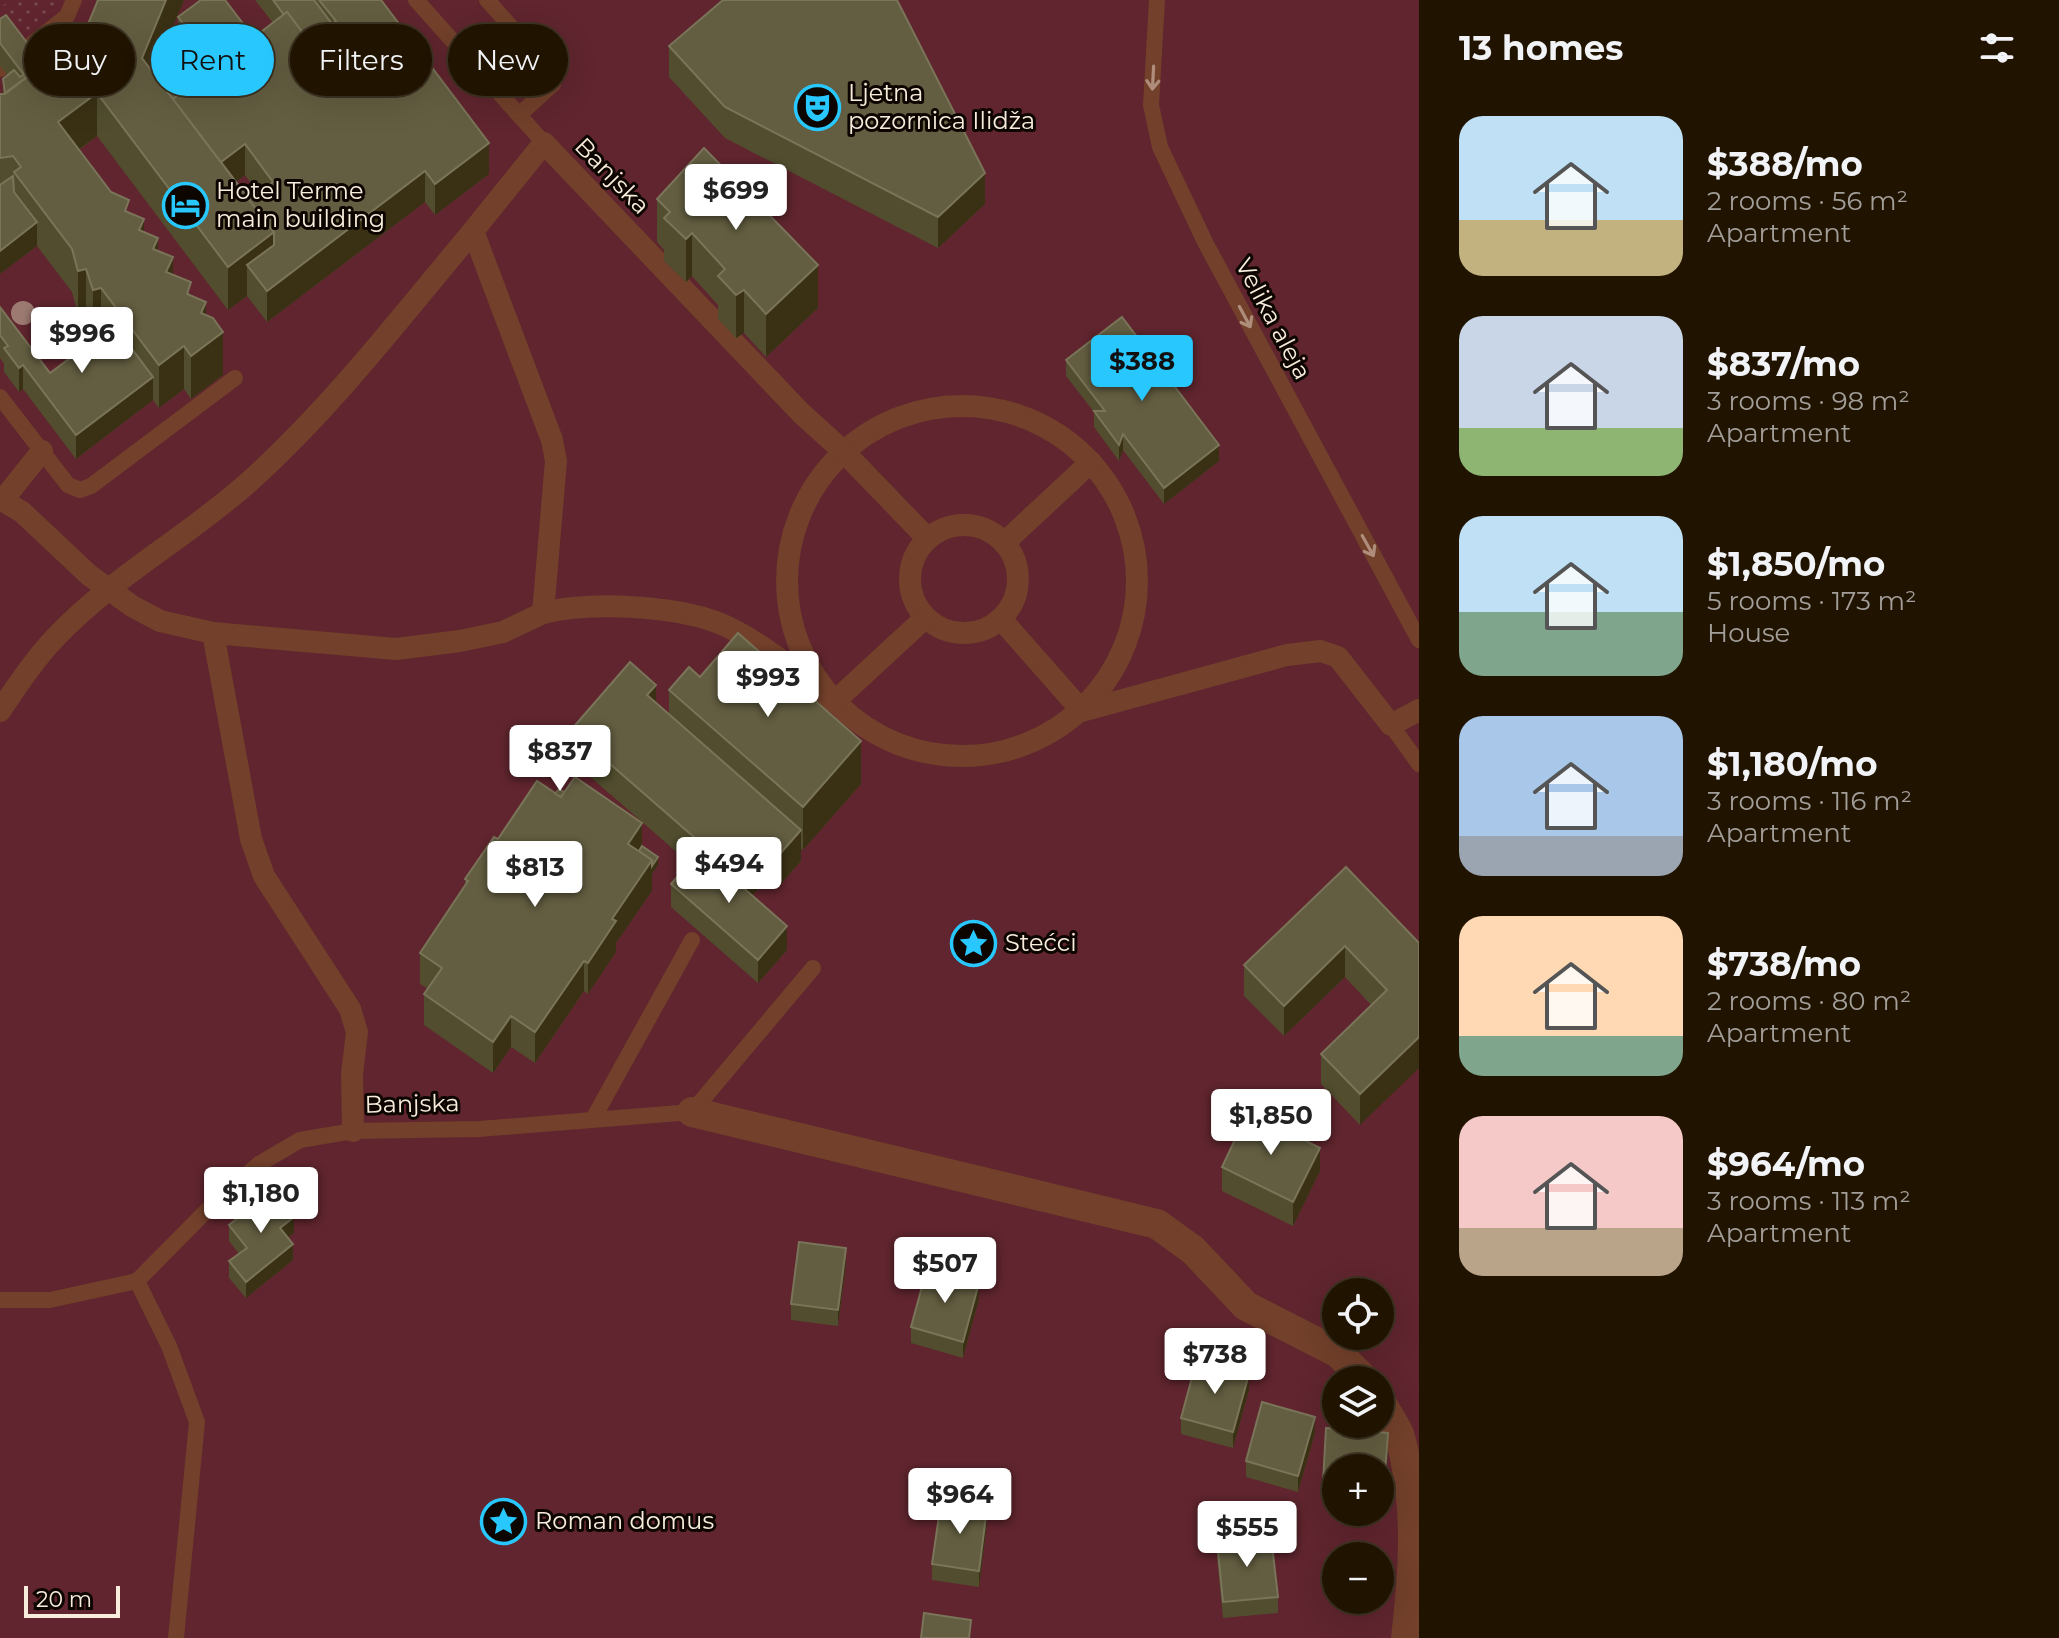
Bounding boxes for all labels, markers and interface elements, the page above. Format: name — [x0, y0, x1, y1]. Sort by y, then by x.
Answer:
chip: Buy — [24, 24, 135, 96]
chip: Rent — [151, 24, 274, 96]
chip: Filters — [290, 24, 432, 96]
chip: New — [448, 24, 568, 96]
icon: filters — [1975, 26, 2019, 70]
text: 13 homes — [1459, 27, 1623, 69]
one-way arrow — [1145, 64, 1160, 91]
place label: Ljetna pozornica Ilidža — [848, 78, 1035, 135]
theatre icon: Ljetna pozornica Ilidža — [793, 83, 841, 131]
street label: Banjska — [569, 131, 656, 220]
text: $388/mo — [1707, 143, 1863, 185]
icon: home — [1523, 148, 1619, 244]
pin: $699 — [689, 164, 783, 232]
text: $699 — [703, 174, 769, 206]
place label: Hotel Terme main building — [216, 176, 385, 233]
hotel icon: Hotel Terme main building — [161, 181, 209, 229]
text: 2 rooms · 56 m² — [1707, 185, 1908, 217]
text: Apartment — [1707, 217, 1851, 249]
street label: Velika aleja — [1229, 253, 1317, 384]
one-way arrow — [1237, 305, 1253, 329]
pin: $996 — [35, 307, 129, 375]
text: $996 — [49, 317, 115, 349]
pin: $388 — [1095, 335, 1189, 403]
text: $837/mo — [1707, 343, 1860, 385]
text: $388 — [1109, 345, 1175, 377]
icon: home — [1523, 348, 1619, 444]
text: 3 rooms · 98 m² — [1707, 385, 1910, 417]
text: Apartment — [1707, 417, 1851, 449]
one-way arrow — [1360, 534, 1376, 558]
text: $1,850/mo — [1707, 543, 1885, 585]
icon: home — [1523, 548, 1619, 644]
text: 5 rooms · 173 m² — [1707, 585, 1916, 617]
text: House — [1707, 617, 1790, 649]
pin: $993 — [721, 651, 815, 719]
text: $993 — [736, 661, 800, 693]
pin: $837 — [513, 725, 607, 793]
text: $837 — [527, 735, 593, 767]
text: $1,180/mo — [1707, 743, 1877, 785]
icon: home — [1523, 748, 1619, 844]
text: 3 rooms · 116 m² — [1707, 785, 1912, 817]
text: Apartment — [1707, 817, 1851, 849]
pin: $494 — [682, 837, 776, 905]
pin: $813 — [488, 841, 582, 909]
text: $494 — [694, 847, 764, 879]
text: $813 — [505, 851, 565, 883]
place icon: Stećci — [950, 919, 998, 967]
place label: Stećci — [1005, 928, 1077, 957]
text: $738/mo — [1707, 943, 1861, 985]
icon: home — [1523, 948, 1619, 1044]
text: 2 rooms · 80 m² — [1707, 985, 1911, 1017]
text: Apartment — [1707, 1017, 1851, 1049]
street label: Banjska — [364, 1088, 460, 1119]
pin: $1,850 — [1206, 1089, 1336, 1157]
text: $1,850 — [1229, 1099, 1313, 1131]
text: $964/mo — [1707, 1143, 1865, 1185]
icon: home — [1523, 1148, 1619, 1244]
pin: $1,180 — [196, 1167, 326, 1235]
text: $1,180 — [222, 1177, 300, 1209]
text: 3 rooms · 113 m² — [1707, 1185, 1911, 1217]
text: Apartment — [1707, 1217, 1851, 1249]
pin: $507 — [898, 1237, 992, 1305]
text: $507 — [912, 1247, 978, 1279]
map controls — [1322, 1278, 1394, 1614]
button: locate — [1322, 1278, 1394, 1350]
pin: $738 — [1168, 1328, 1262, 1396]
text: $738 — [1183, 1338, 1247, 1370]
button: layers — [1322, 1366, 1394, 1438]
button: + — [1322, 1454, 1394, 1526]
pin: $964 — [913, 1468, 1007, 1536]
text: $964 — [926, 1478, 994, 1510]
place icon: Roman domus — [480, 1497, 528, 1545]
pin: $555 — [1200, 1501, 1294, 1569]
place label: Roman domus — [535, 1506, 714, 1535]
text: $555 — [1216, 1511, 1278, 1543]
button: − — [1322, 1542, 1394, 1614]
scale bar — [24, 1582, 120, 1618]
text: 20 m — [36, 1586, 92, 1613]

